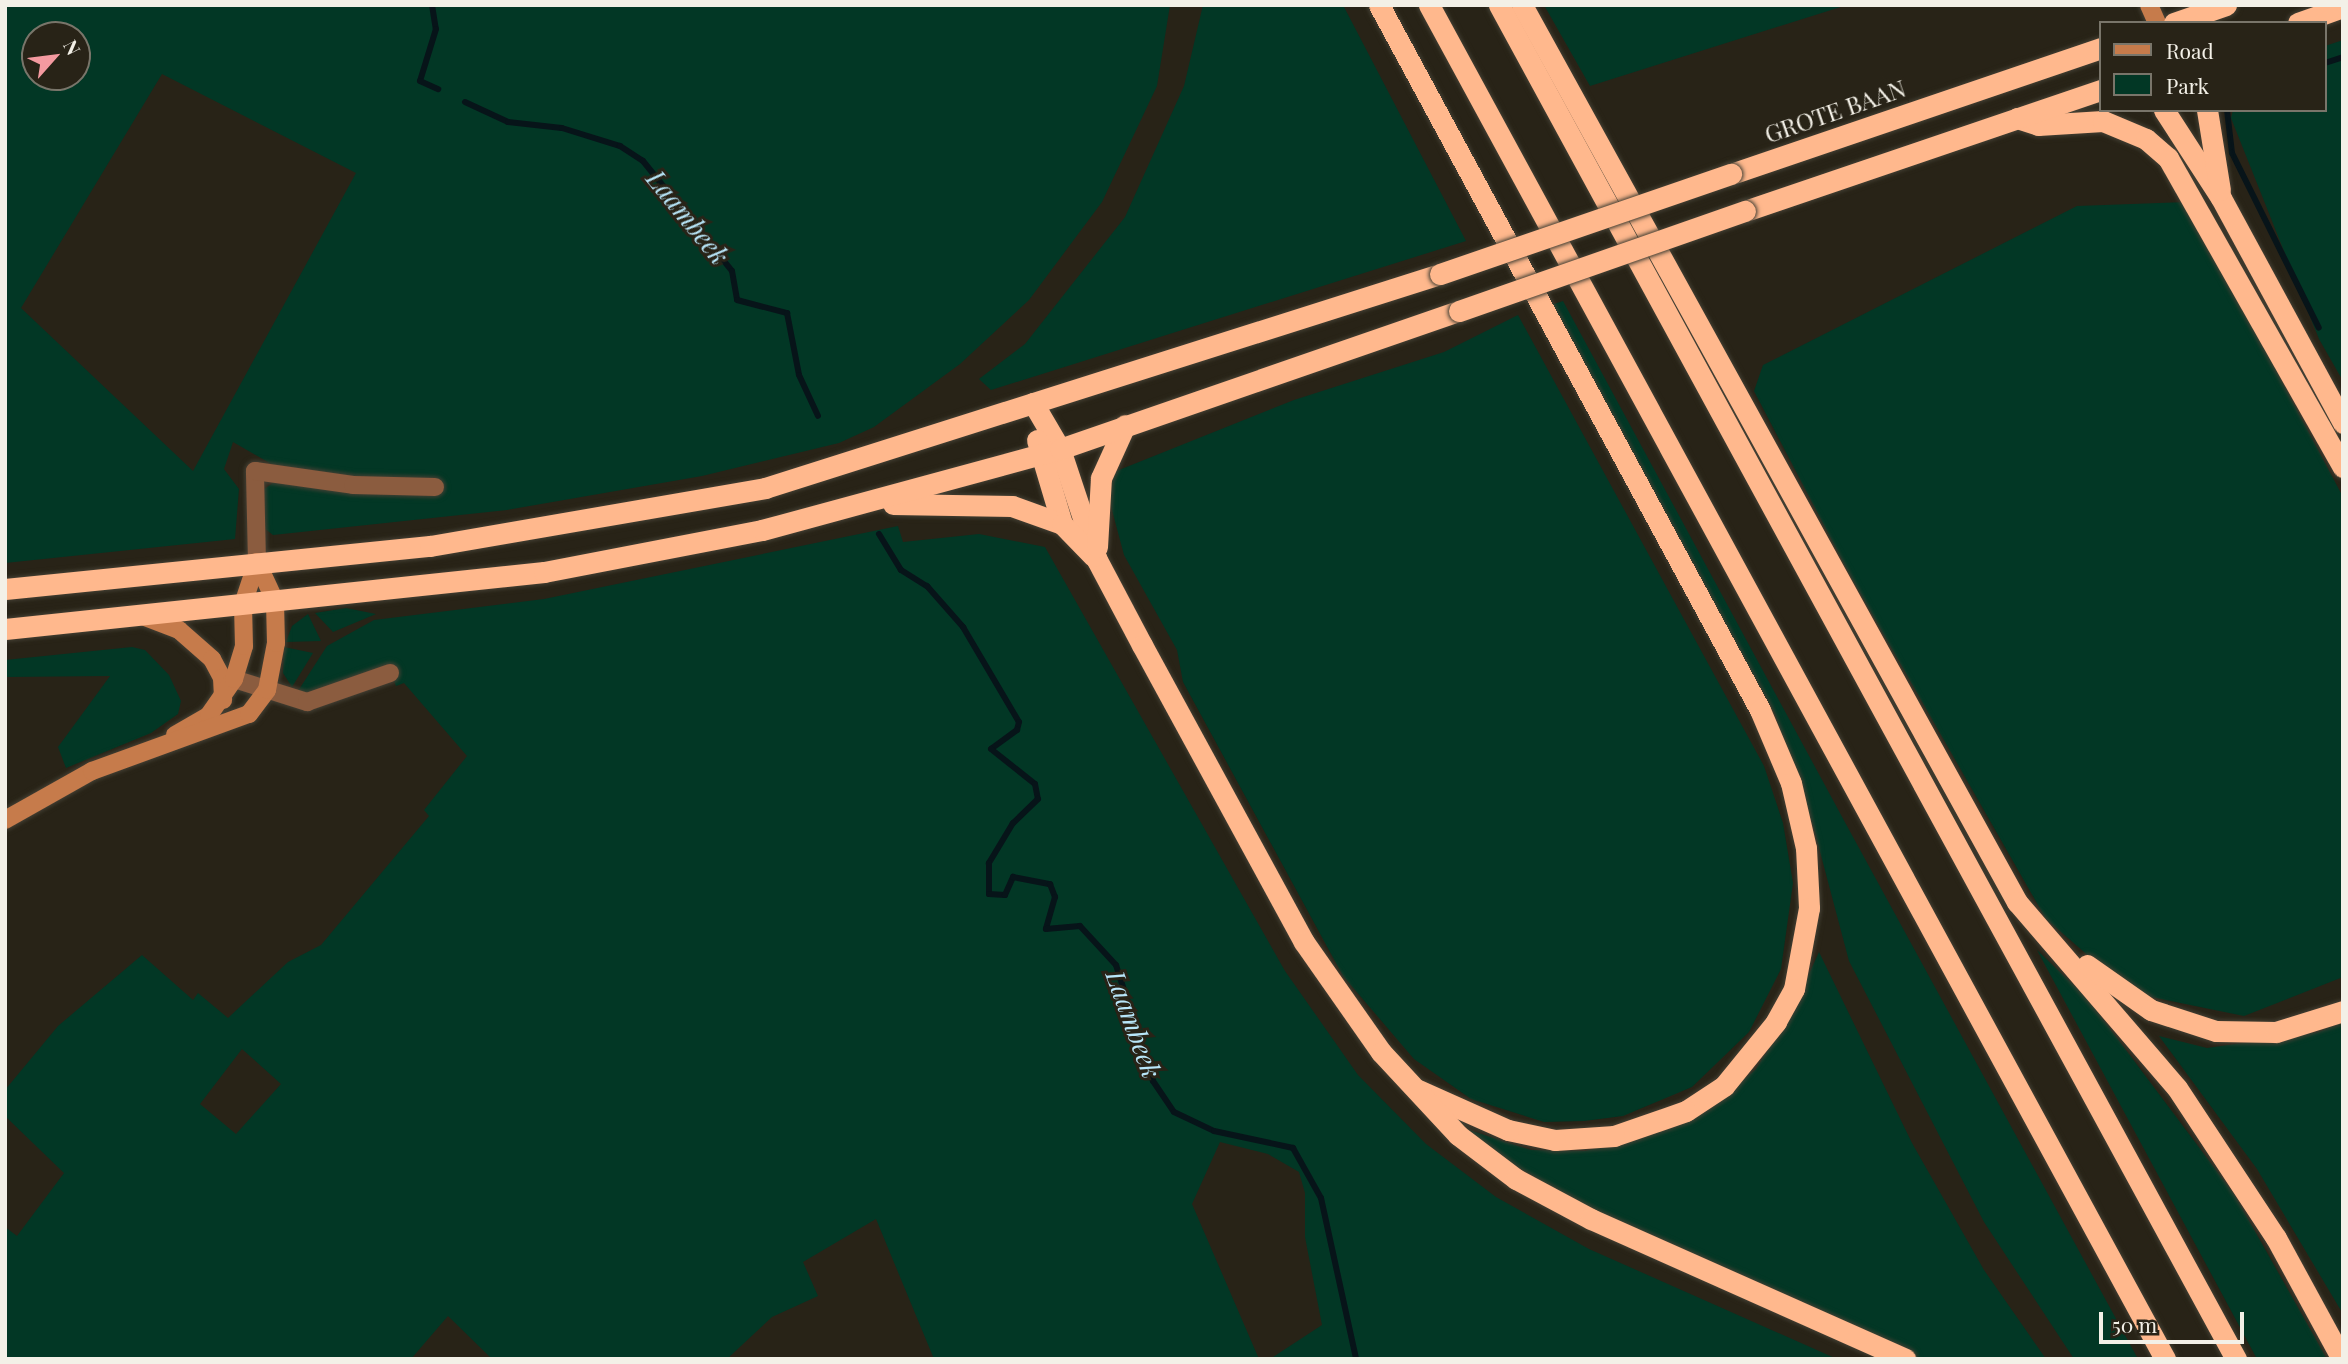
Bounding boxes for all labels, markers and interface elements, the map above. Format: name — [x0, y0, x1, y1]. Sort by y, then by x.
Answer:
north arrow — [21, 21, 91, 91]
legend — [2100, 21, 2327, 112]
text: N — [58, 35, 87, 59]
text: Road — [2166, 36, 2214, 64]
text: Park — [2166, 71, 2209, 99]
street label: GROTE BAAN — [1761, 73, 1909, 149]
water label: Laambeek — [641, 164, 735, 270]
water label: Laambeek — [1100, 966, 1168, 1082]
scale bar — [2103, 1298, 2248, 1342]
text: 50 m — [2112, 1310, 2157, 1338]

